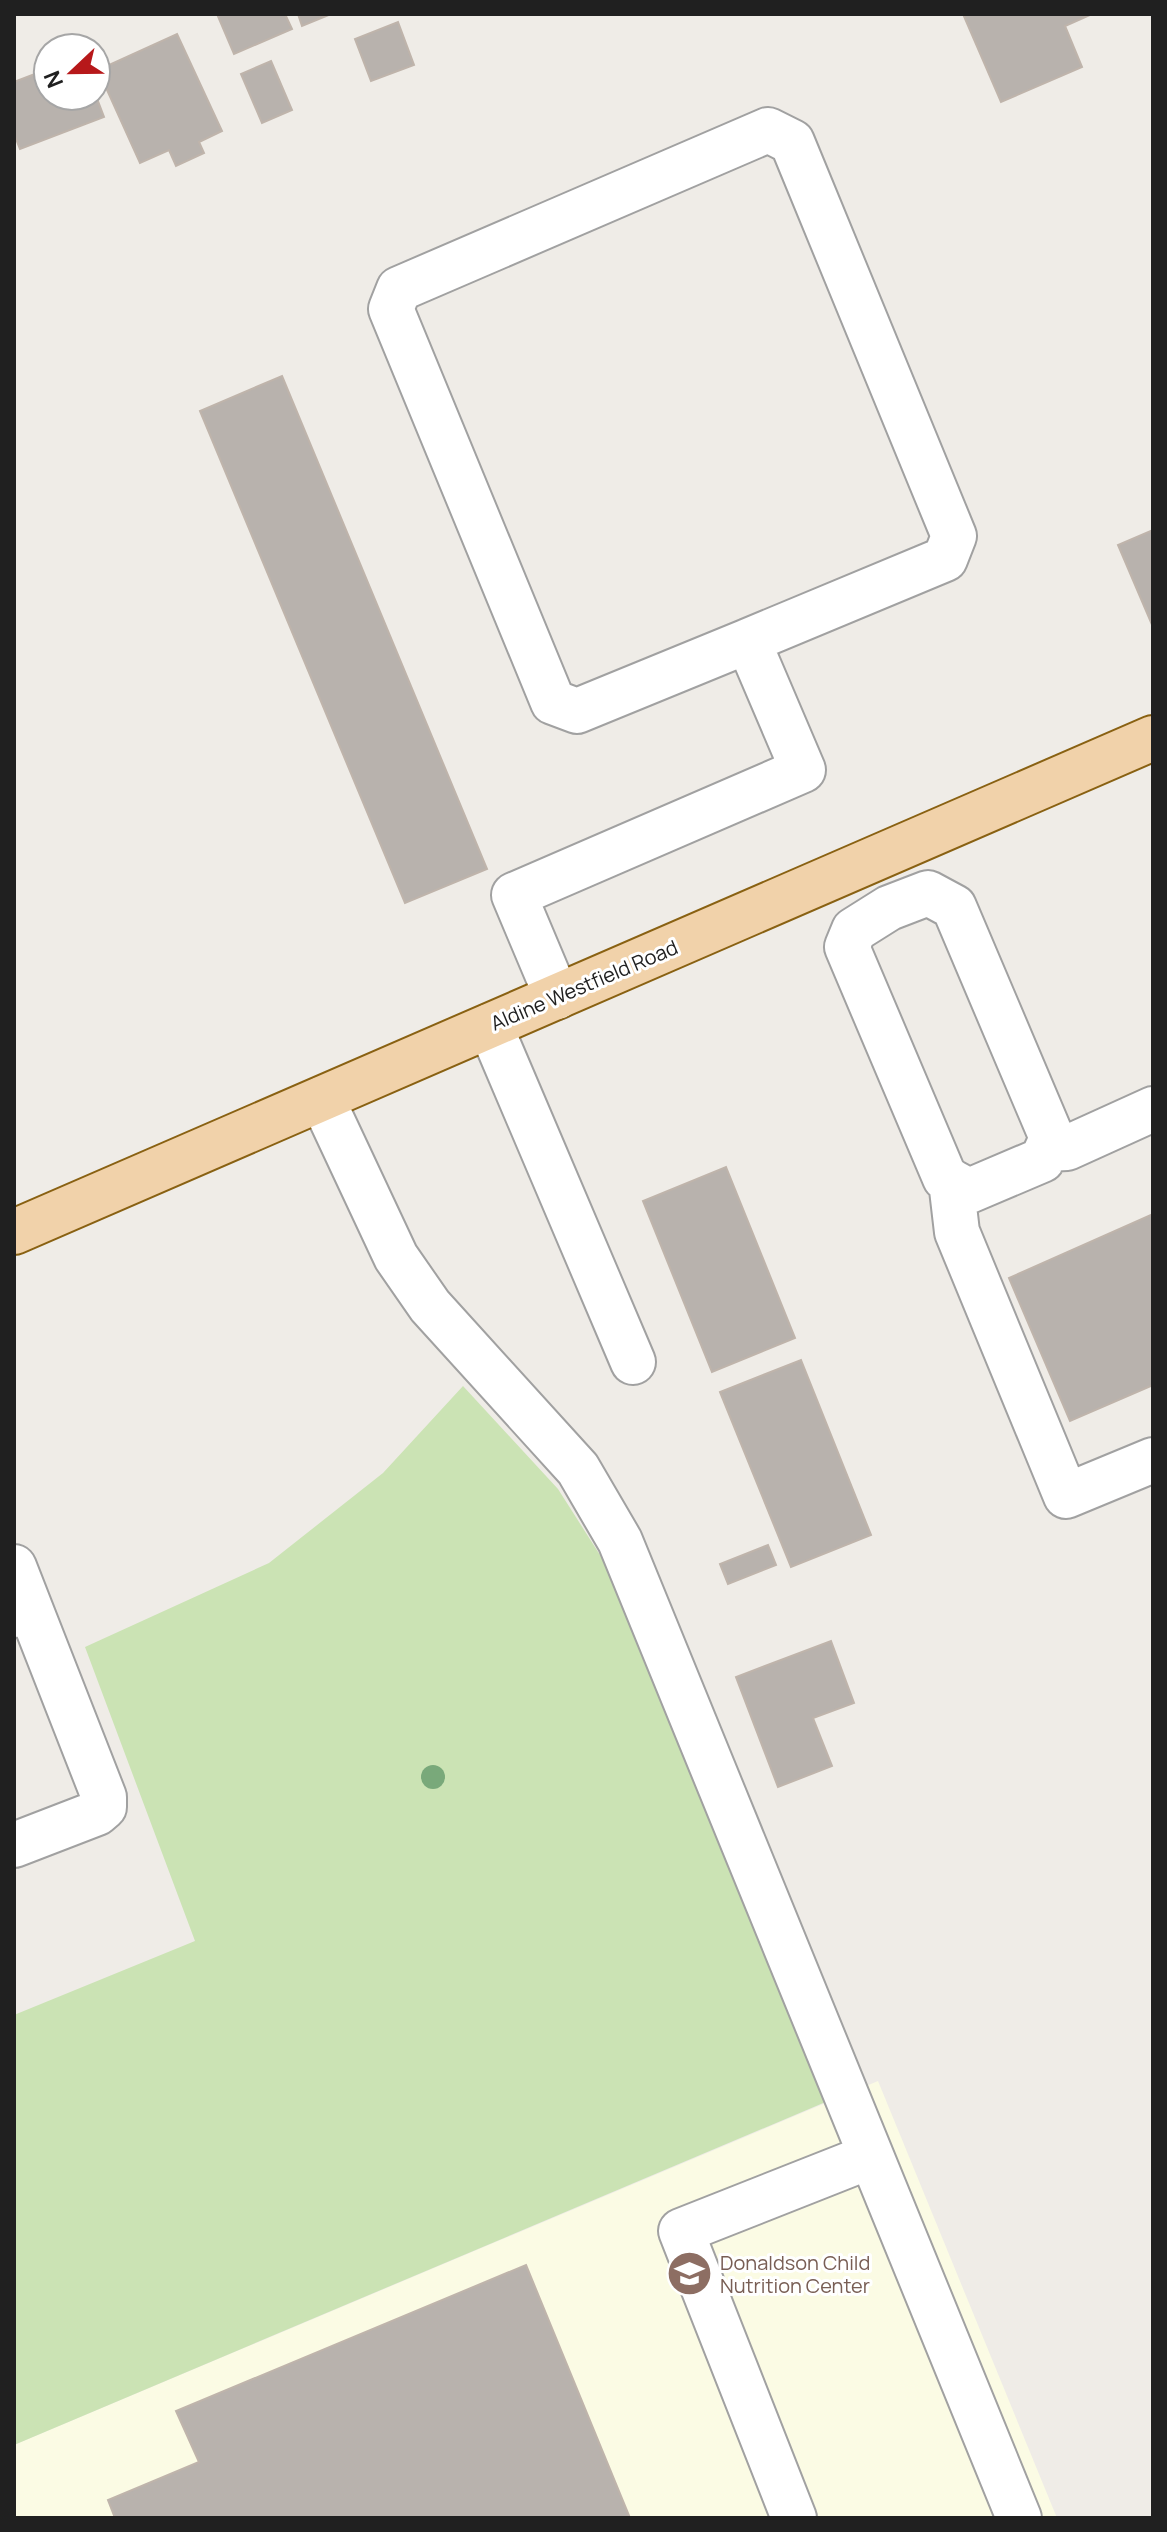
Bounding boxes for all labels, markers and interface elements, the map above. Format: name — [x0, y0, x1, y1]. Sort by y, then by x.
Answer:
north arrow — [32, 32, 112, 112]
text: N — [37, 67, 70, 92]
street label: Aldine Westfield Road — [486, 933, 682, 1037]
school or university icon: Donaldson Child Nutrition Center — [665, 2249, 713, 2297]
place label: Donaldson Child Nutrition Center — [720, 2249, 870, 2299]

